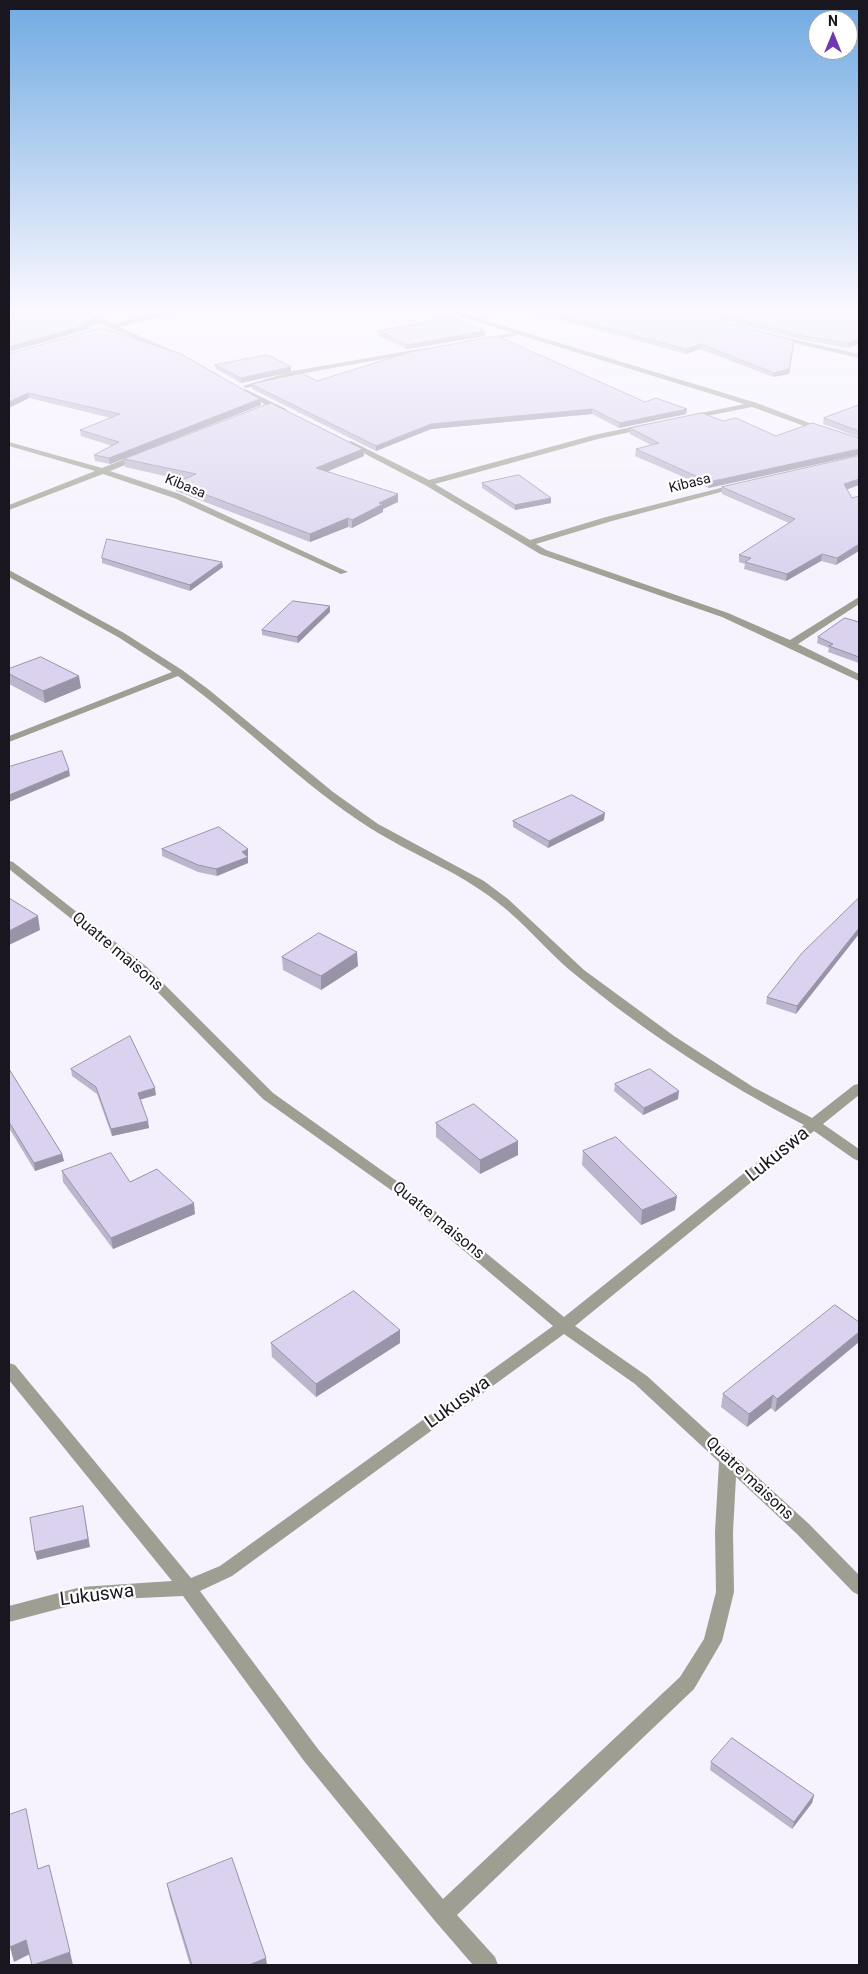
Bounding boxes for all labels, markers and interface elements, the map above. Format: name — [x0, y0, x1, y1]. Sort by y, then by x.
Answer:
north arrow — [808, 10, 858, 60]
text: N — [828, 13, 838, 29]
street label: Kibasa — [162, 471, 208, 503]
street label: Kibasa — [667, 471, 713, 497]
street label: Quatre maisons — [68, 908, 166, 996]
street label: Lukuswa — [742, 1123, 814, 1187]
street label: Quatre maisons — [388, 1178, 488, 1264]
street label: Lukuswa — [421, 1372, 495, 1434]
street label: Quatre maisons — [701, 1434, 797, 1524]
street label: Lukuswa — [58, 1580, 136, 1612]

